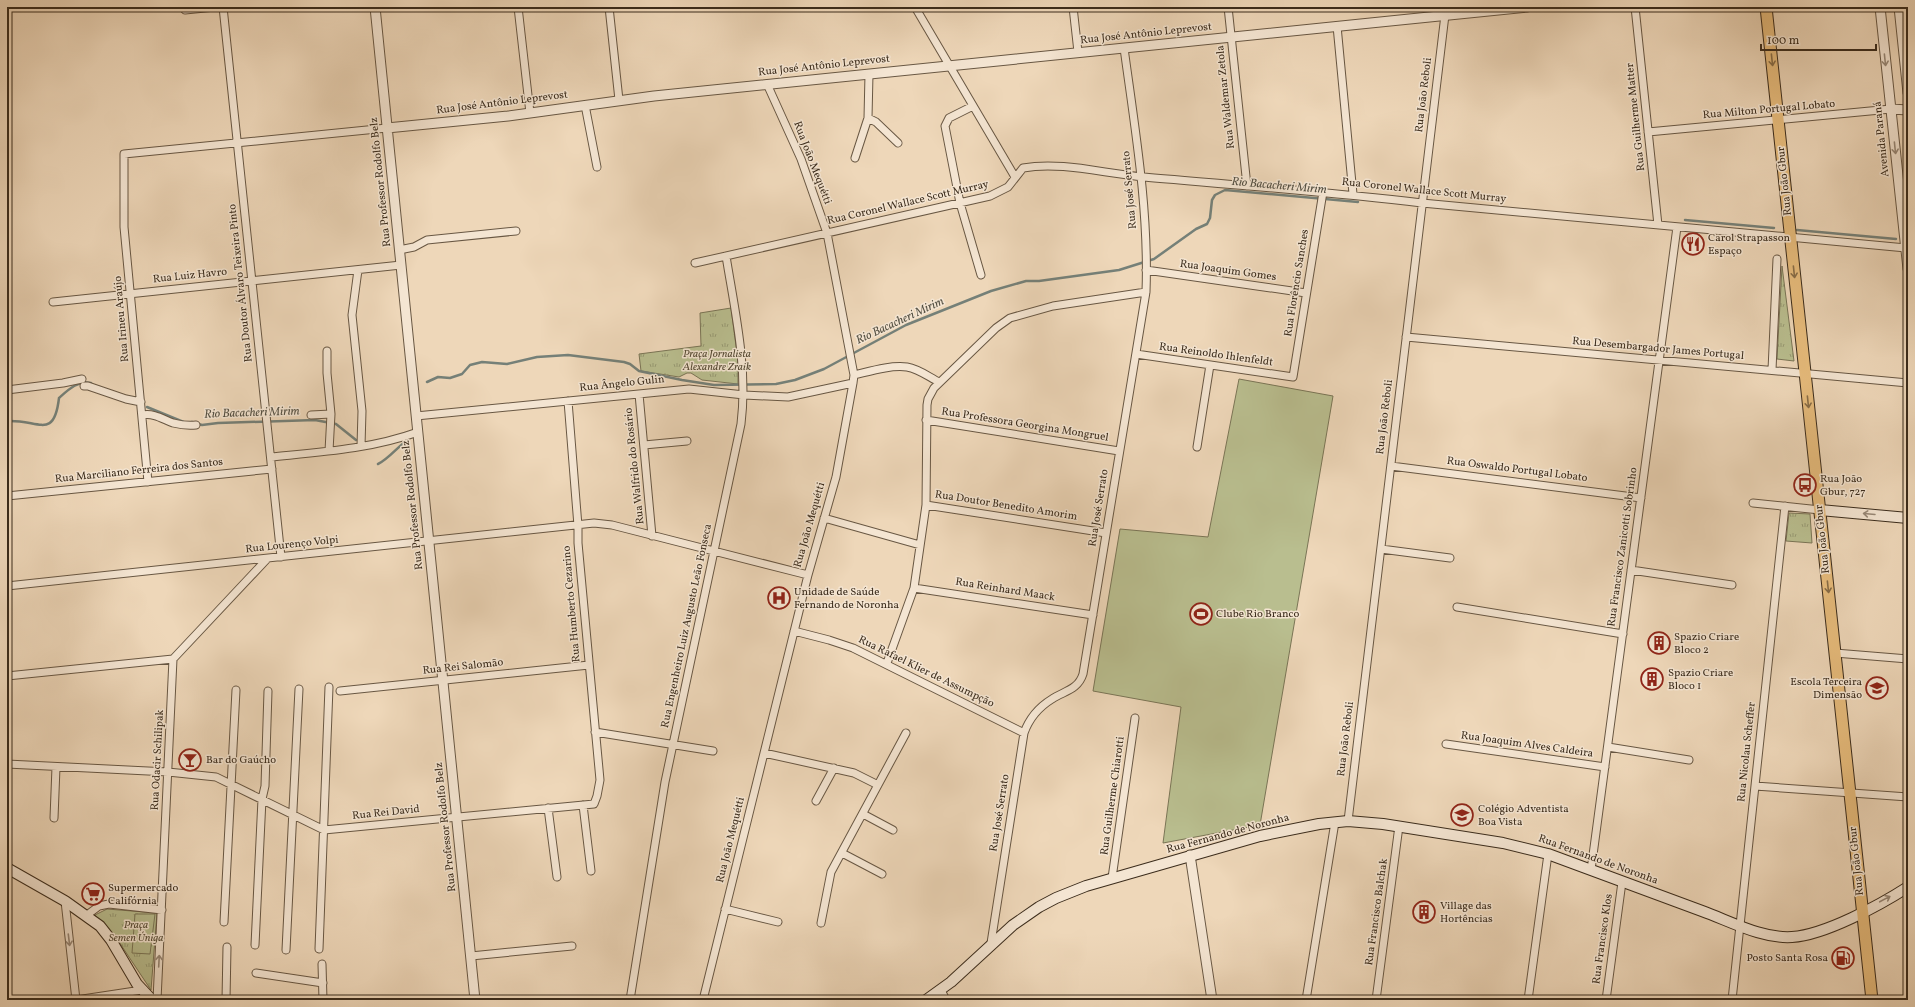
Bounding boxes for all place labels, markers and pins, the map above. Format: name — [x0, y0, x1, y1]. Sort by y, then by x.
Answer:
restaurant icon: Carol Strapasson Espaço — [1680, 231, 1706, 257]
place label: Carol Strapasson Espaço — [1708, 231, 1791, 259]
bus stop icon: Rua João Gbur, 727 — [1792, 472, 1818, 498]
place label: Rua João Gbur, 727 — [1820, 472, 1866, 500]
hospital icon: Unidade de Saúde Fernando de Noronha — [766, 585, 792, 611]
place label: Unidade de Saúde Fernando de Noronha — [794, 585, 900, 613]
sports icon: Clube Rio Branco — [1188, 601, 1214, 627]
place label: Clube Rio Branco — [1216, 607, 1299, 622]
building icon: Spazio Criare Bloco 2 — [1646, 630, 1672, 656]
place label: Spazio Criare Bloco 2 — [1674, 630, 1739, 658]
building icon: Spazio Criare Bloco 1 — [1639, 666, 1665, 692]
place label: Spazio Criare Bloco 1 — [1668, 666, 1733, 694]
place label: Escola Terceira Dimensão — [1790, 675, 1863, 703]
school or university icon: Escola Terceira Dimensão — [1864, 675, 1890, 701]
bar icon: Bar do Gaúcho — [177, 747, 203, 773]
place label: Bar do Gaúcho — [206, 753, 276, 768]
school or university icon: Colégio Adventista Boa Vista — [1449, 802, 1475, 828]
place label: Colégio Adventista Boa Vista — [1478, 802, 1569, 830]
supermarket icon: Supermercado Califórnia — [80, 881, 106, 907]
place label: Supermercado Califórnia — [108, 881, 179, 909]
building icon: Village das Hortências — [1411, 899, 1437, 925]
place label: Village das Hortências — [1440, 899, 1493, 927]
fuel station icon: Posto Santa Rosa — [1830, 945, 1856, 971]
place label: Posto Santa Rosa — [1746, 951, 1829, 966]

